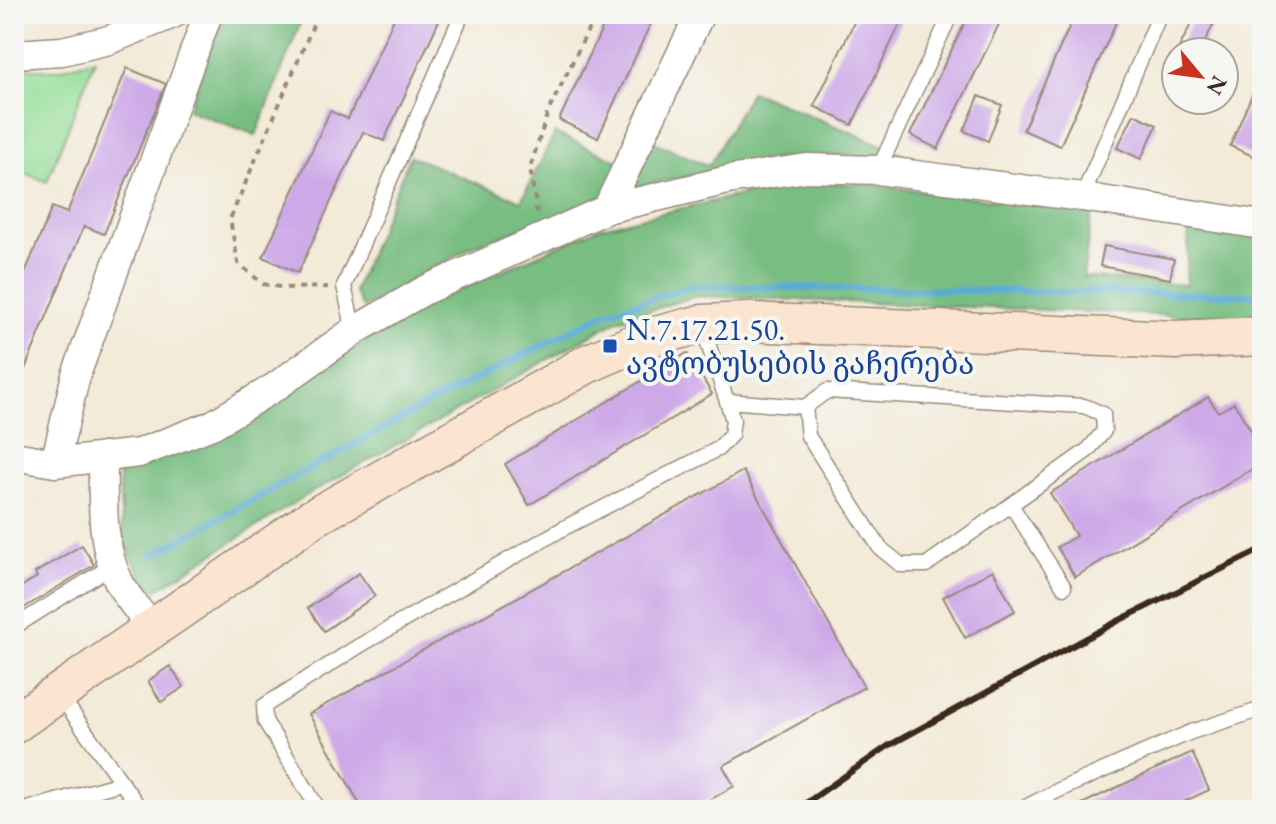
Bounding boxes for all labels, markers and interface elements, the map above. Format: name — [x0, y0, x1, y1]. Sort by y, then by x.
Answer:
north arrow — [1160, 36, 1240, 116]
text: N — [1200, 71, 1234, 100]
place label: N.7.17.21.50. ავტობუსების გაჩერება — [626, 310, 974, 383]
marker: N.7.17.21.50. ავტობუსების გაჩერება — [601, 337, 619, 355]

